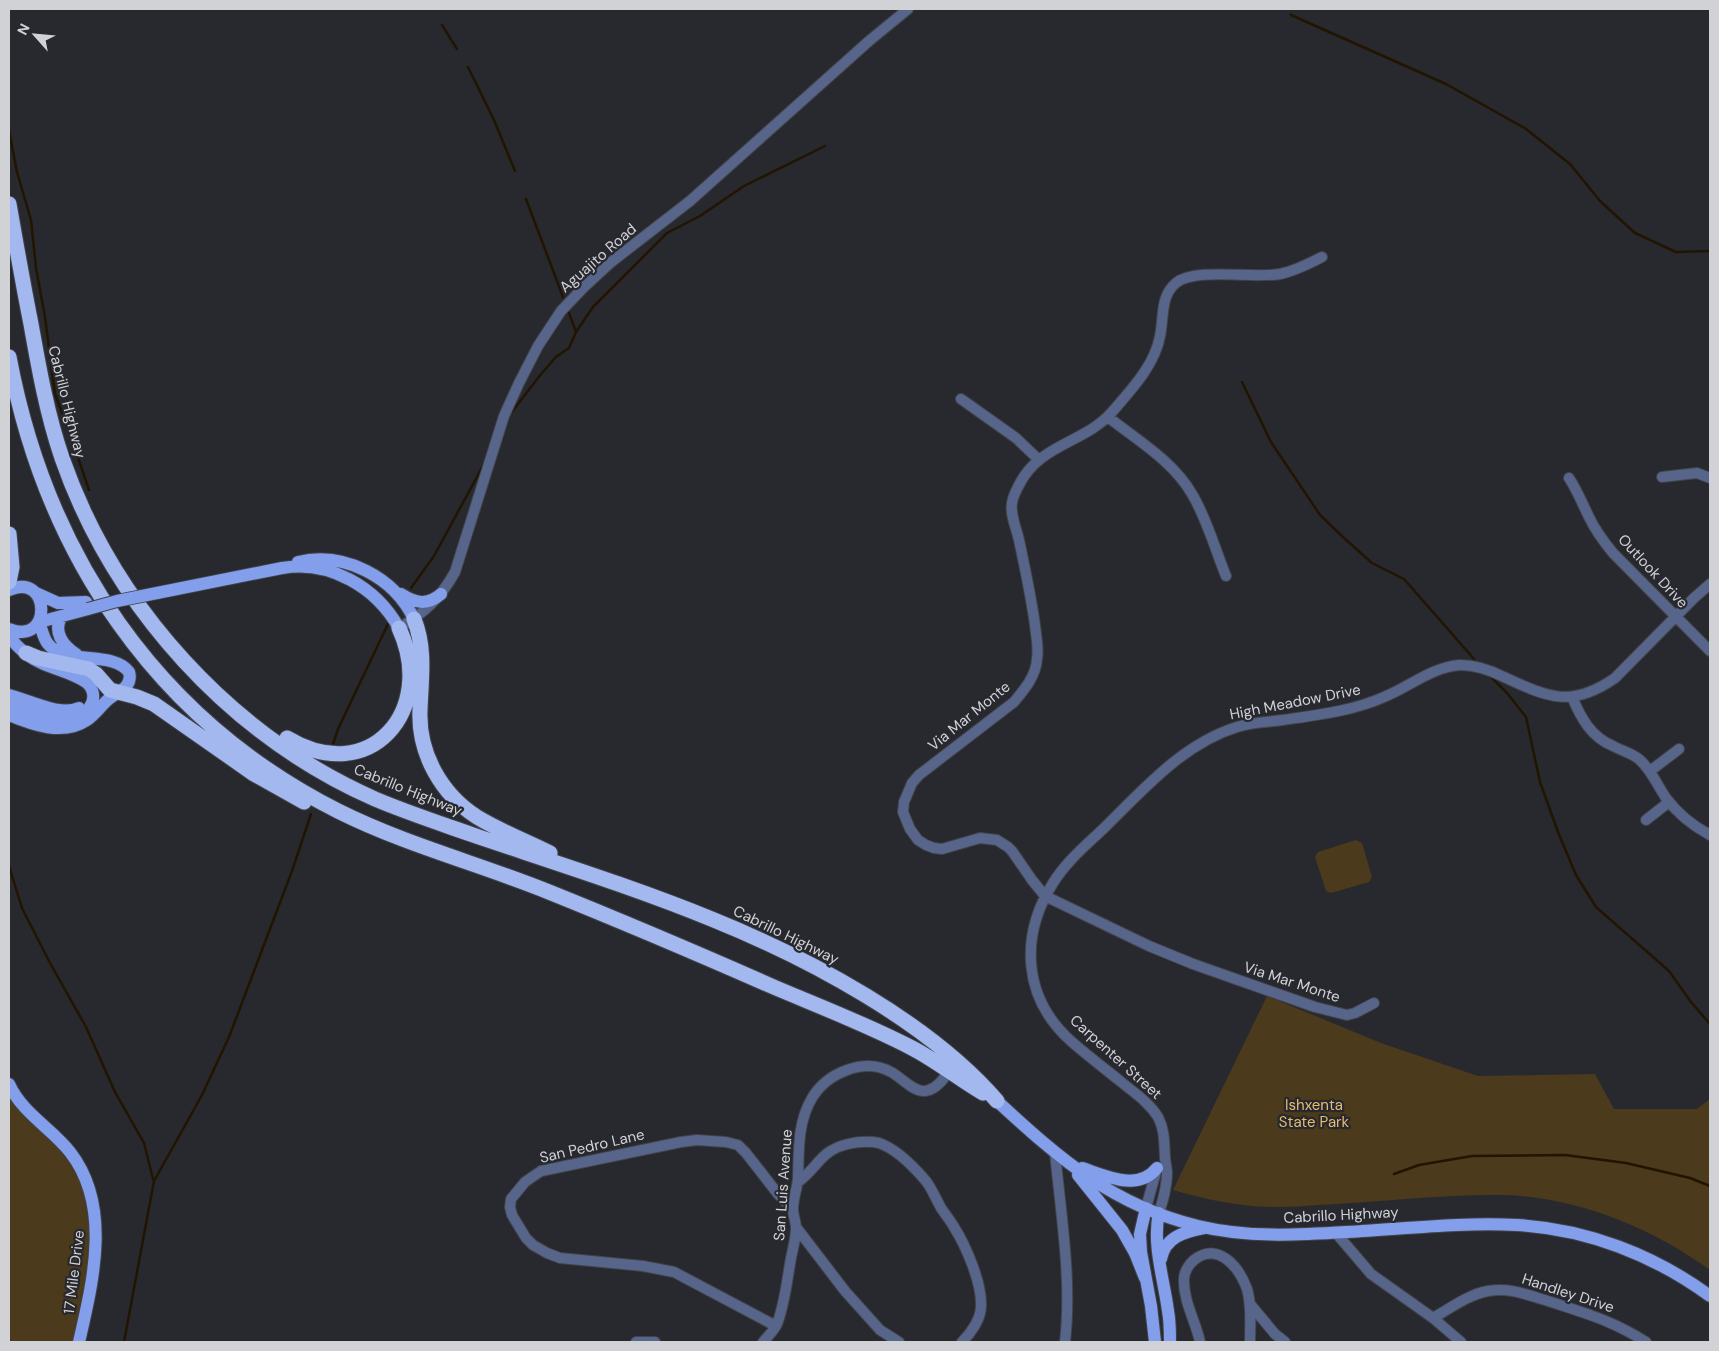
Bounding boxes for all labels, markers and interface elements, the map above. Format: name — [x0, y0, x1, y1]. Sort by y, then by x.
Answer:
north arrow — [10, 10, 60, 60]
text: N — [13, 20, 34, 38]
street label: Aguajito Road — [555, 219, 641, 297]
street label: Cabrillo Highway — [43, 344, 91, 461]
street label: Outlook Drive — [1614, 530, 1692, 612]
street label: Via Mar Monte — [924, 677, 1014, 755]
street label: High Meadow Drive — [1228, 679, 1362, 725]
street label: Cabrillo Highway — [351, 759, 466, 821]
street label: Cabrillo Highway — [730, 901, 843, 970]
street label: Via Mar Monte — [1241, 957, 1343, 1007]
street label: Carpenter Street — [1066, 1010, 1166, 1104]
park label: Ishxenta State Park — [1279, 1095, 1350, 1132]
street label: San Pedro Lane — [538, 1124, 646, 1168]
street label: San Luis Avenue — [769, 1128, 797, 1242]
street label: Cabrillo Highway — [1283, 1202, 1400, 1228]
street label: 17 Mile Drive — [59, 1229, 89, 1315]
street label: Handley Drive — [1519, 1269, 1617, 1317]

